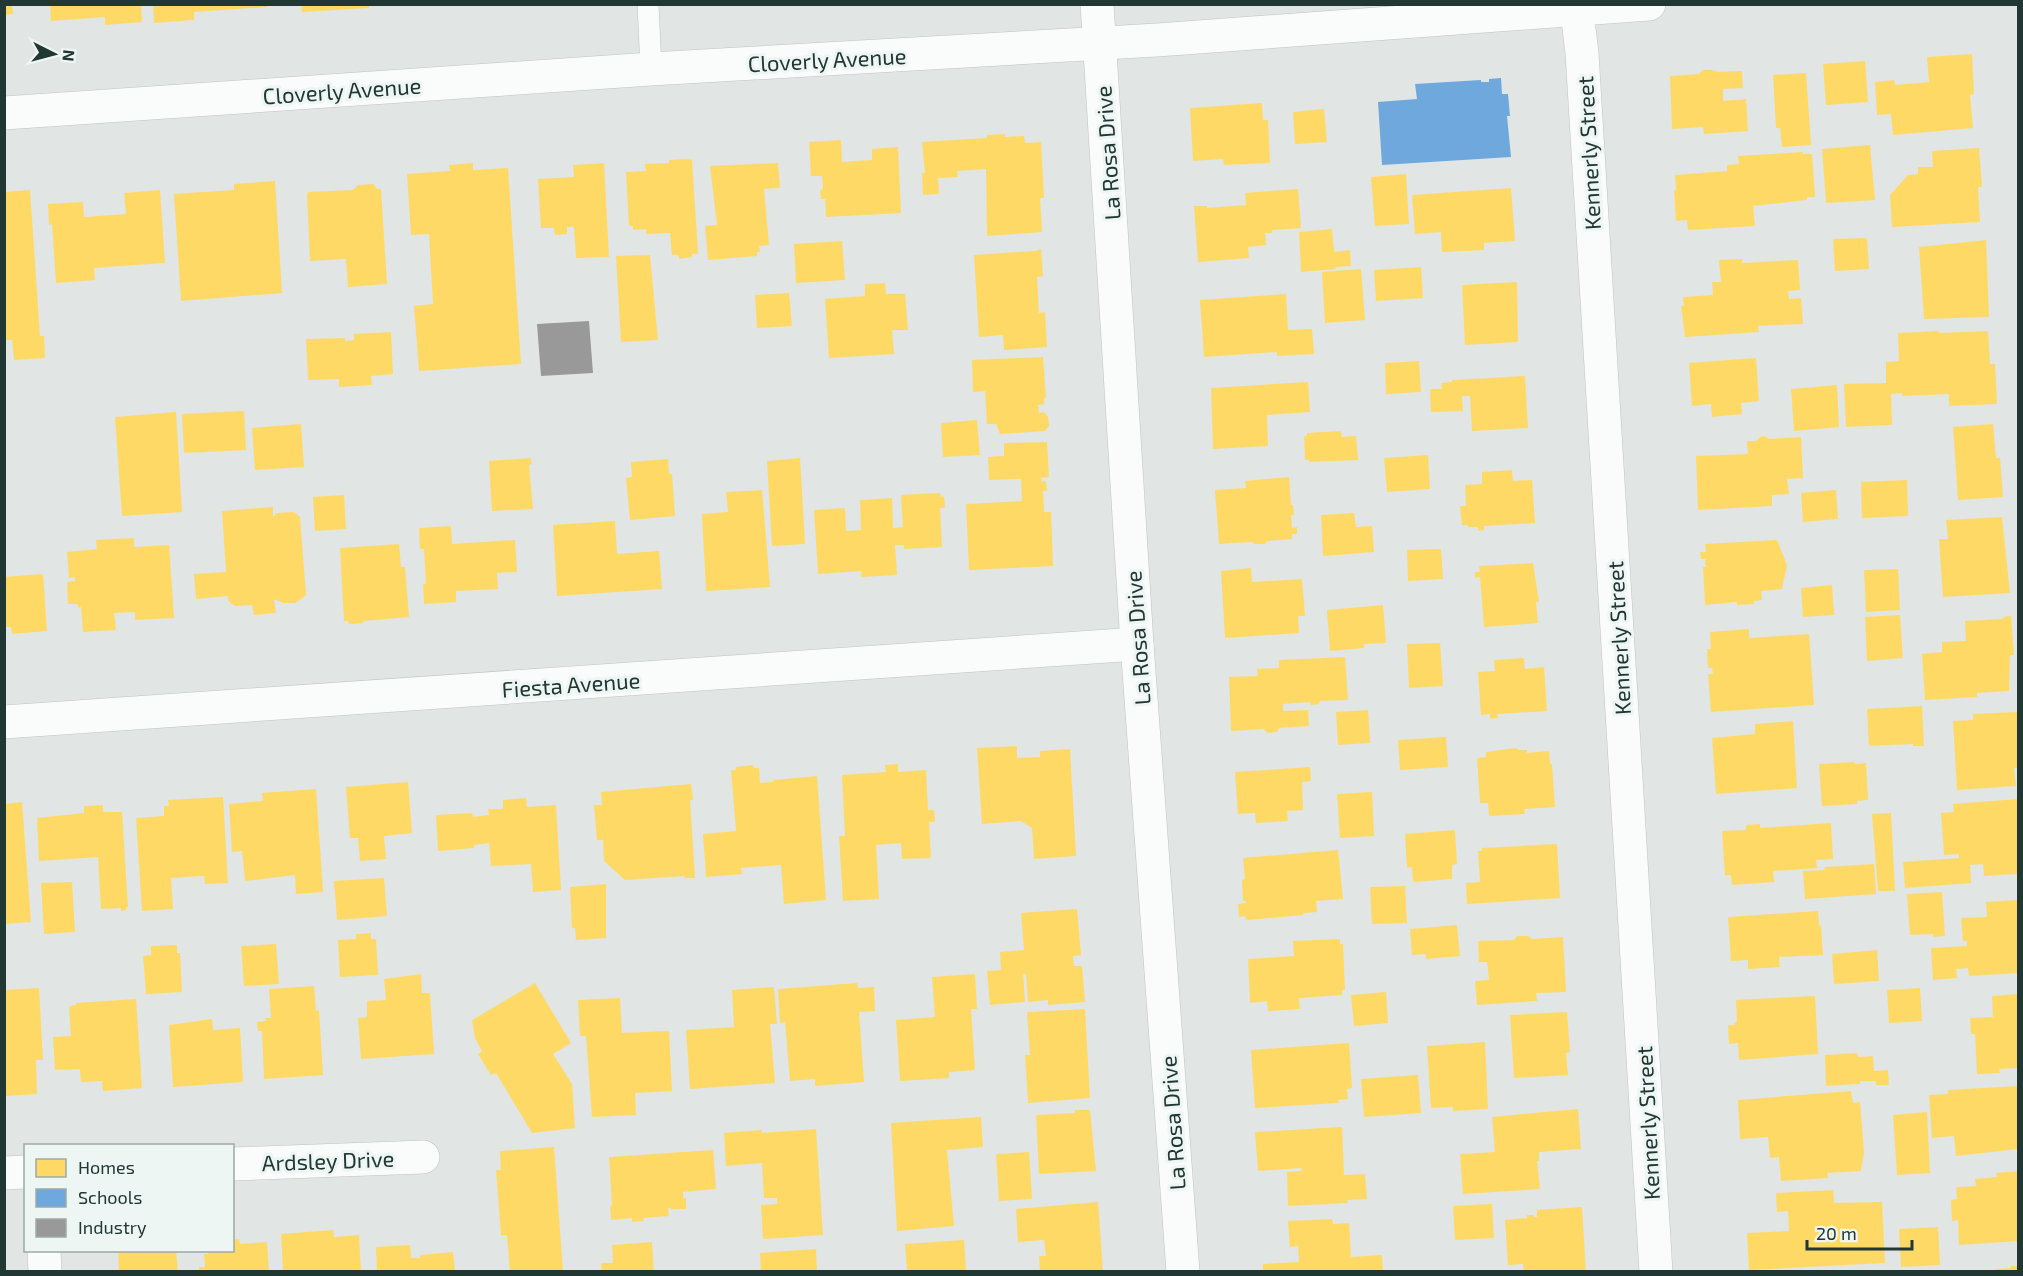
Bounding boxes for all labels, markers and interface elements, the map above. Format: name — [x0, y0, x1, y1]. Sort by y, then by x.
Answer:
north arrow — [24, 24, 84, 84]
street label: Cloverly Avenue — [747, 42, 907, 76]
text: N — [59, 49, 79, 62]
street label: Cloverly Avenue — [262, 71, 422, 109]
street label: Kennerly Street — [1571, 75, 1605, 231]
street label: La Rosa Drive — [1089, 85, 1125, 221]
street label: Kennerly Street — [1601, 560, 1635, 716]
street label: La Rosa Drive — [1119, 570, 1155, 706]
street label: Fiesta Avenue — [501, 666, 641, 702]
street label: Kennerly Street — [1630, 1045, 1664, 1201]
street label: La Rosa Drive — [1154, 1055, 1190, 1191]
legend — [24, 1144, 234, 1252]
street label: Ardsley Drive — [261, 1145, 395, 1175]
text: Homes — [78, 1156, 135, 1178]
text: Schools — [78, 1186, 142, 1208]
scale bar — [1807, 1213, 1912, 1251]
text: Industry — [78, 1216, 147, 1238]
text: 20 m — [1816, 1222, 1857, 1244]

